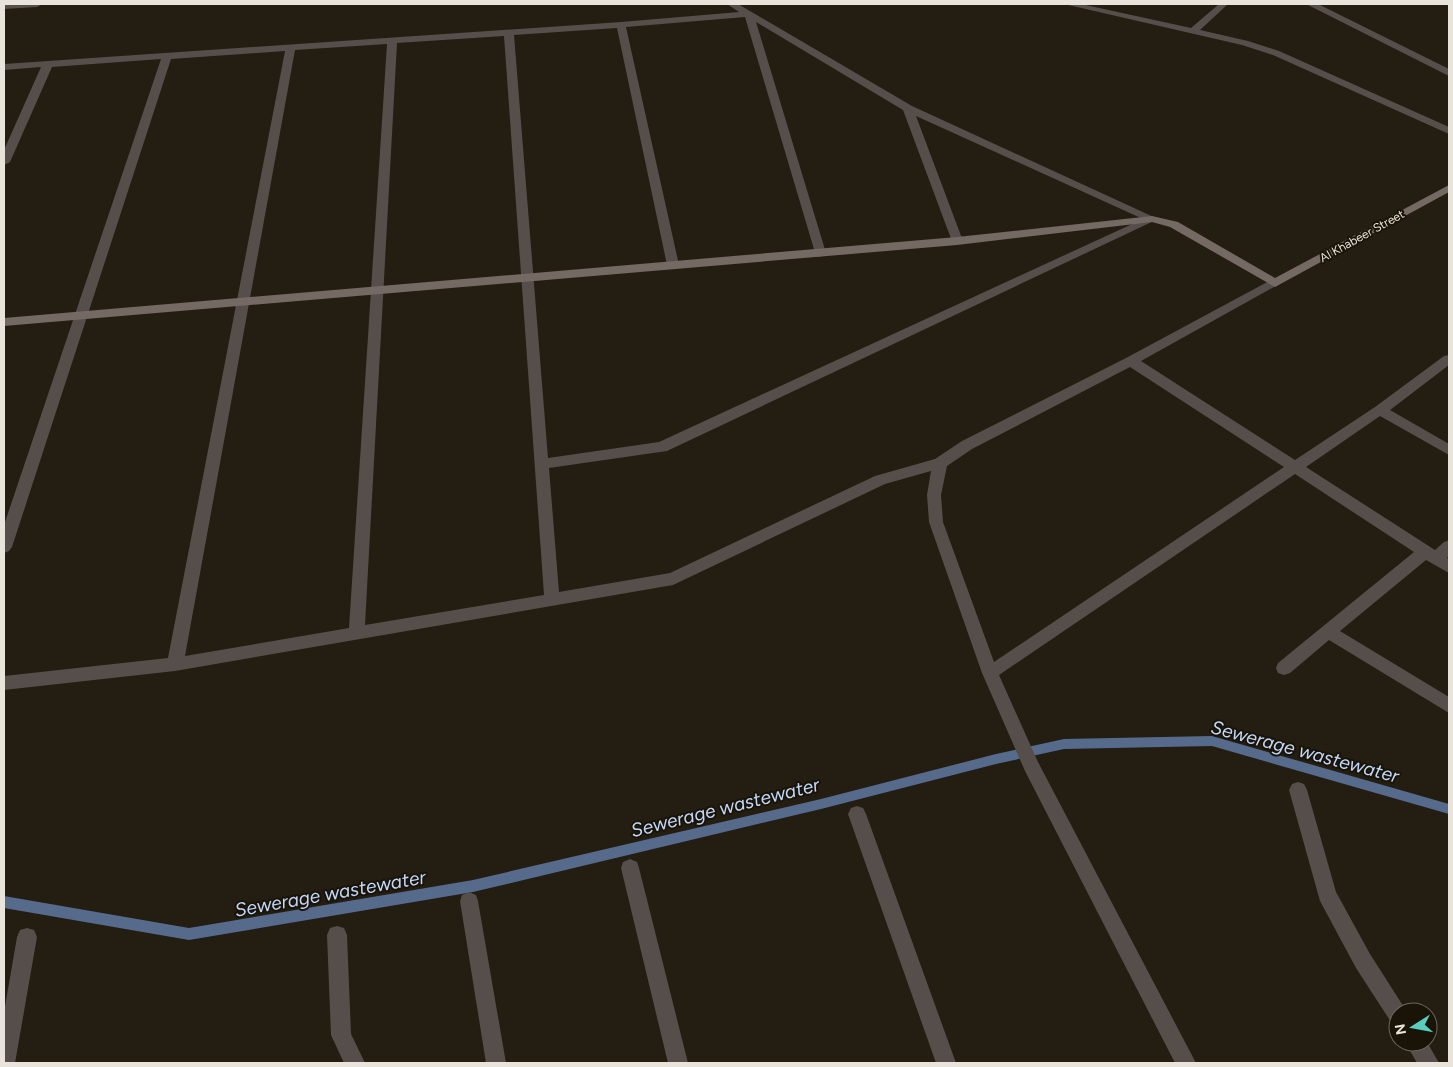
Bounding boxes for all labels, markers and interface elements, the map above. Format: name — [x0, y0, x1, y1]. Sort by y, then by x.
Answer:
street label: Al Khabeer Street — [1317, 207, 1407, 265]
water label: Sewerage wastewater — [1208, 715, 1402, 788]
water label: Sewerage wastewater — [628, 773, 822, 842]
water label: Sewerage wastewater — [233, 865, 428, 922]
north arrow — [1388, 1002, 1438, 1052]
text: N — [1391, 1022, 1410, 1036]

